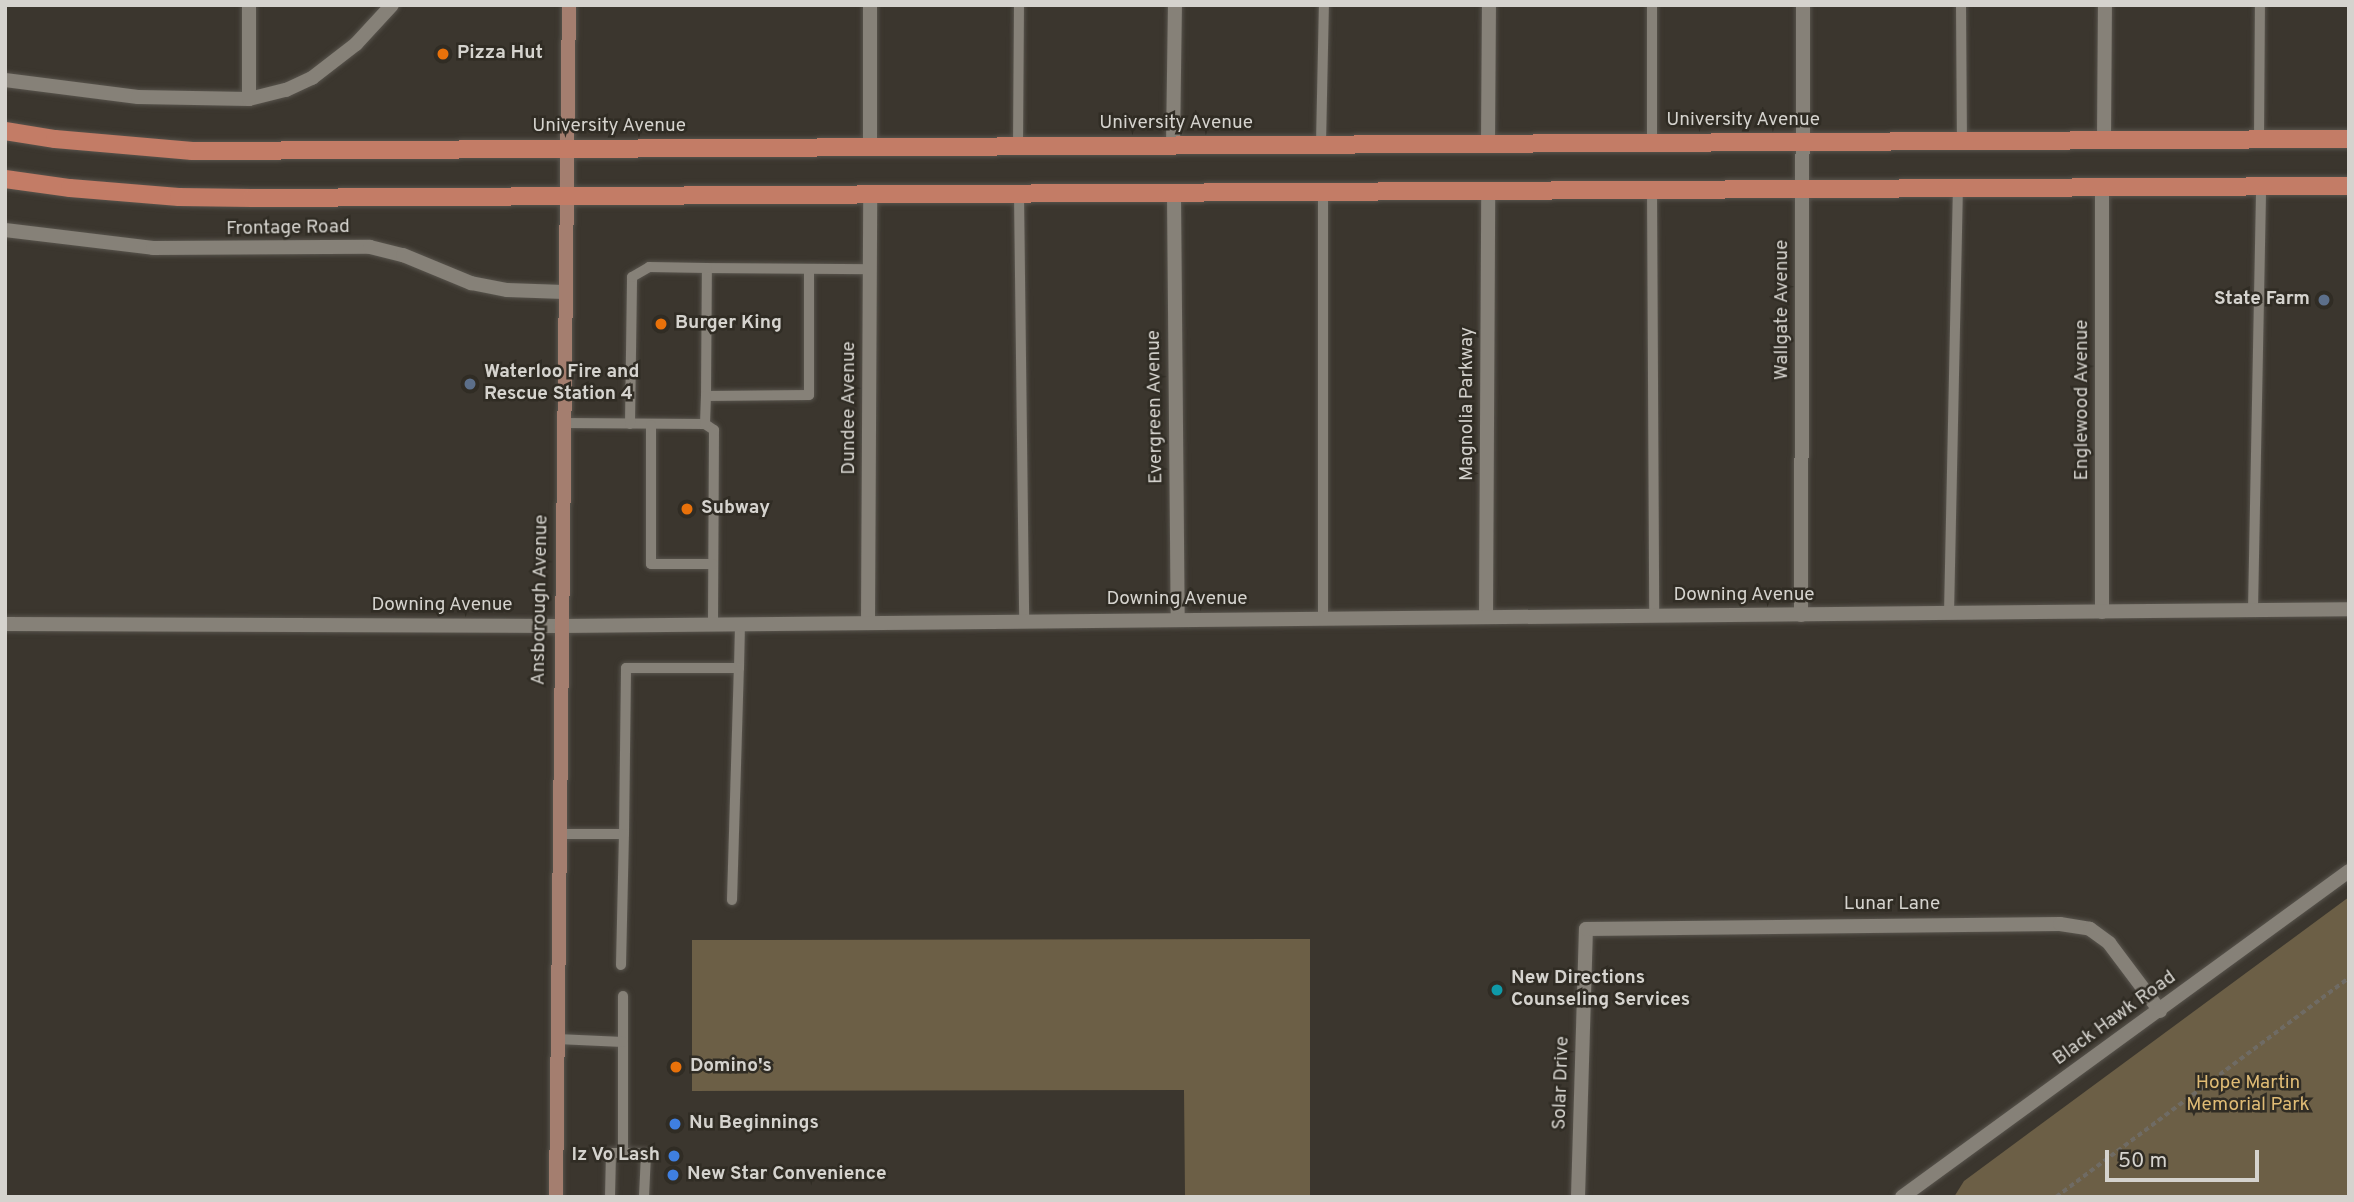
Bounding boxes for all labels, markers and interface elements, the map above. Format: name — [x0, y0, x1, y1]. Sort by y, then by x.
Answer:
place label: Pizza Hut — [457, 43, 543, 65]
marker: Pizza Hut — [435, 46, 451, 62]
street label: University Avenue — [1666, 110, 1820, 132]
street label: University Avenue — [1099, 113, 1253, 135]
street label: University Avenue — [532, 116, 686, 138]
street label: Frontage Road — [226, 217, 350, 241]
street label: Wallgate Avenue — [1772, 239, 1794, 381]
place label: State Farm — [2214, 289, 2310, 311]
marker: State Farm — [2316, 292, 2332, 308]
place label: Burger King — [675, 313, 782, 335]
marker: Burger King — [653, 316, 669, 332]
street label: Englewood Avenue — [2072, 319, 2094, 481]
street label: Magnolia Parkway — [1457, 327, 1479, 481]
street label: Evergreen Avenue — [1143, 329, 1169, 485]
street label: Dundee Avenue — [839, 341, 861, 475]
place label: Waterloo Fire and Rescue Station 4 — [484, 362, 639, 406]
marker: Waterloo Fire and Rescue Station 4 — [462, 376, 478, 392]
place label: Subway — [701, 498, 770, 520]
marker: Subway — [679, 501, 695, 517]
street label: Ansborough Avenue — [528, 514, 554, 686]
street label: Downing Avenue — [1673, 585, 1815, 607]
street label: Downing Avenue — [1106, 589, 1248, 611]
street label: Downing Avenue — [371, 595, 513, 617]
street label: Lunar Lane — [1844, 894, 1940, 916]
street label: Black Hawk Road — [2049, 967, 2181, 1071]
place label: New Directions Counseling Services — [1511, 968, 1690, 1012]
marker: New Directions Counseling Services — [1489, 982, 1505, 998]
street label: Solar Drive — [1549, 1036, 1575, 1130]
place label: Domino's — [690, 1056, 772, 1078]
marker: Domino's — [668, 1059, 684, 1075]
park label: Hope Martin Memorial Park — [2186, 1073, 2310, 1117]
place label: Nu Beginnings — [689, 1113, 819, 1135]
marker: Nu Beginnings — [667, 1116, 683, 1132]
scale bar — [2109, 1136, 2263, 1180]
place label: Iz Vo Lash — [571, 1145, 660, 1167]
marker: Iz Vo Lash — [666, 1148, 682, 1164]
text: 50 m — [2118, 1148, 2167, 1175]
place label: New Star Convenience — [687, 1164, 886, 1186]
marker: New Star Convenience — [665, 1167, 681, 1183]

